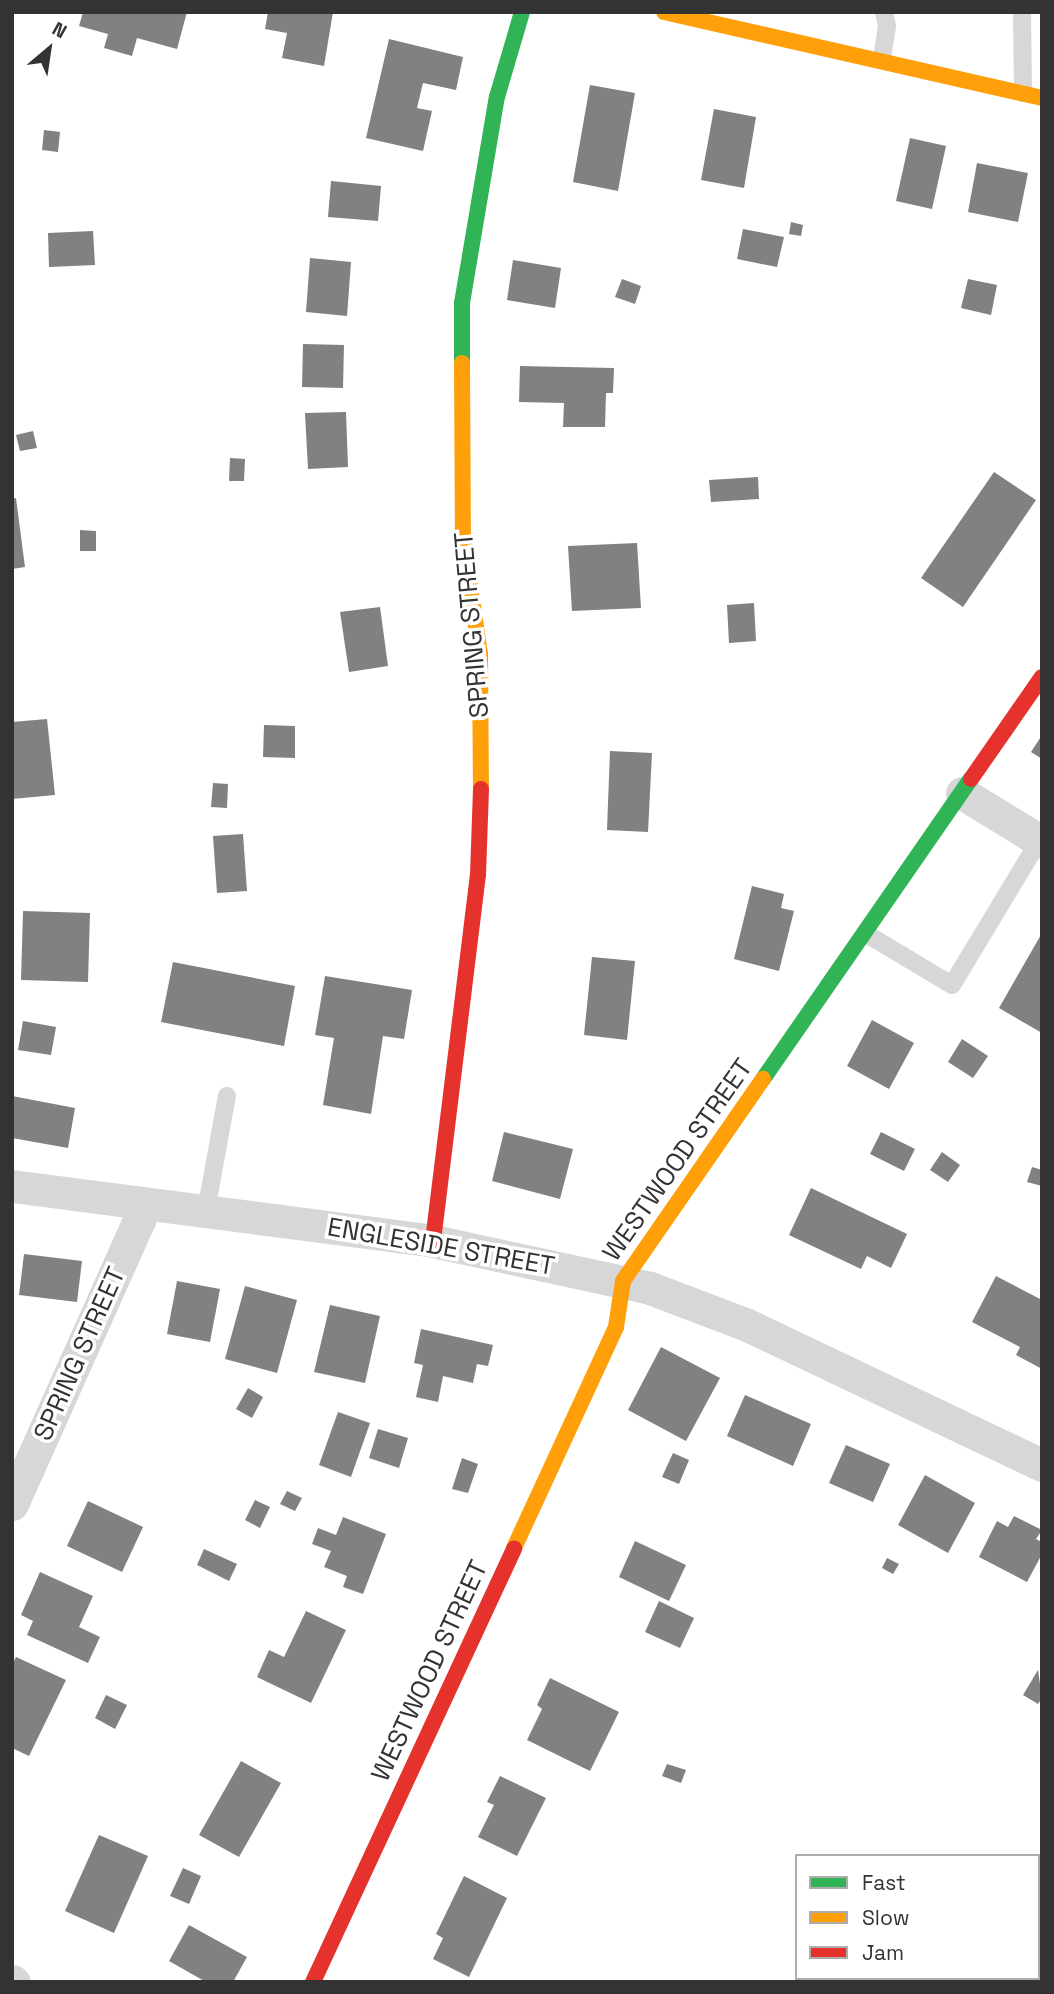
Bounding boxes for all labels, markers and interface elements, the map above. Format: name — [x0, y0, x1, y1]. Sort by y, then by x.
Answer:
north arrow — [14, 14, 84, 84]
text: N — [48, 16, 71, 44]
street label: SPRING STREET — [448, 531, 496, 719]
street label: WESTWOOD STREET — [596, 1053, 760, 1267]
street label: ENGLESIDE STREET — [325, 1212, 557, 1282]
street label: SPRING STREET — [28, 1262, 132, 1446]
street label: WESTWOOD STREET — [365, 1556, 495, 1786]
legend — [795, 1854, 1040, 1980]
text: Fast — [862, 1869, 906, 1896]
text: Slow — [862, 1904, 910, 1931]
text: Jam — [862, 1939, 904, 1966]

